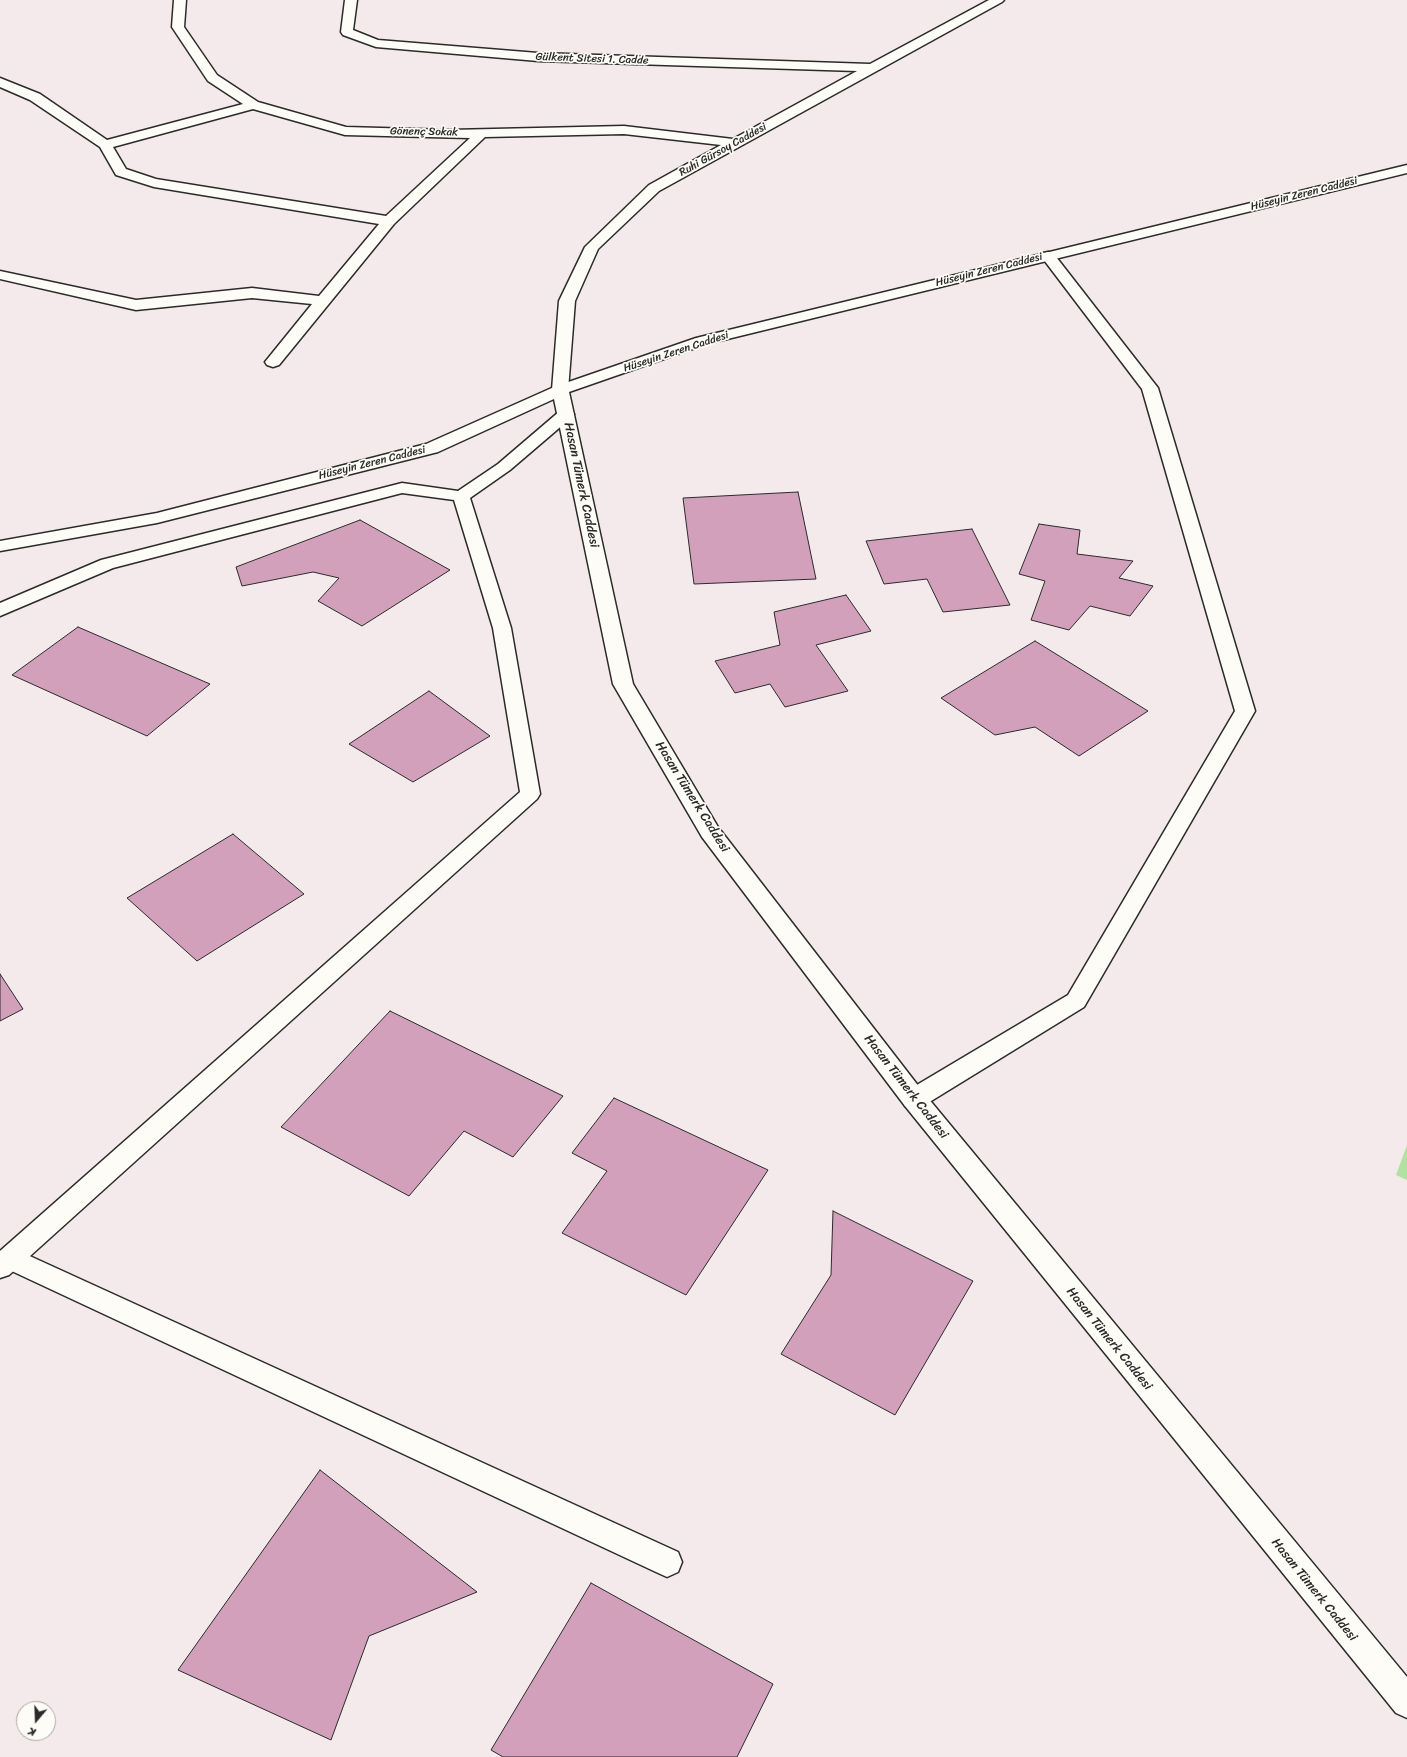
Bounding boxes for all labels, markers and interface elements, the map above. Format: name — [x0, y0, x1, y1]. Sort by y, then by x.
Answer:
street label: Gülkent Sitesi 1. Cadde — [535, 50, 649, 68]
street label: Ruhi Gürsoy Caddesi — [677, 121, 769, 179]
street label: Gönenç Sokak — [390, 125, 458, 139]
street label: Hüseyin Zeren Caddesi — [1249, 174, 1359, 214]
street label: Hüseyin Zeren Caddesi — [934, 250, 1044, 290]
street label: Hüseyin Zeren Caddesi — [622, 329, 730, 375]
street label: Hasan Tümerk Caddesi — [560, 421, 602, 549]
street label: Hüseyin Zeren Caddesi — [317, 443, 427, 483]
street label: Hasan Tümerk Caddesi — [652, 739, 732, 855]
street label: Hasan Tümerk Caddesi — [860, 1032, 952, 1142]
street label: Hasan Tümerk Caddesi — [1063, 1284, 1155, 1394]
street label: Hasan Tümerk Caddesi — [1268, 1535, 1360, 1645]
north arrow — [16, 1701, 56, 1741]
text: K — [26, 1722, 39, 1742]

